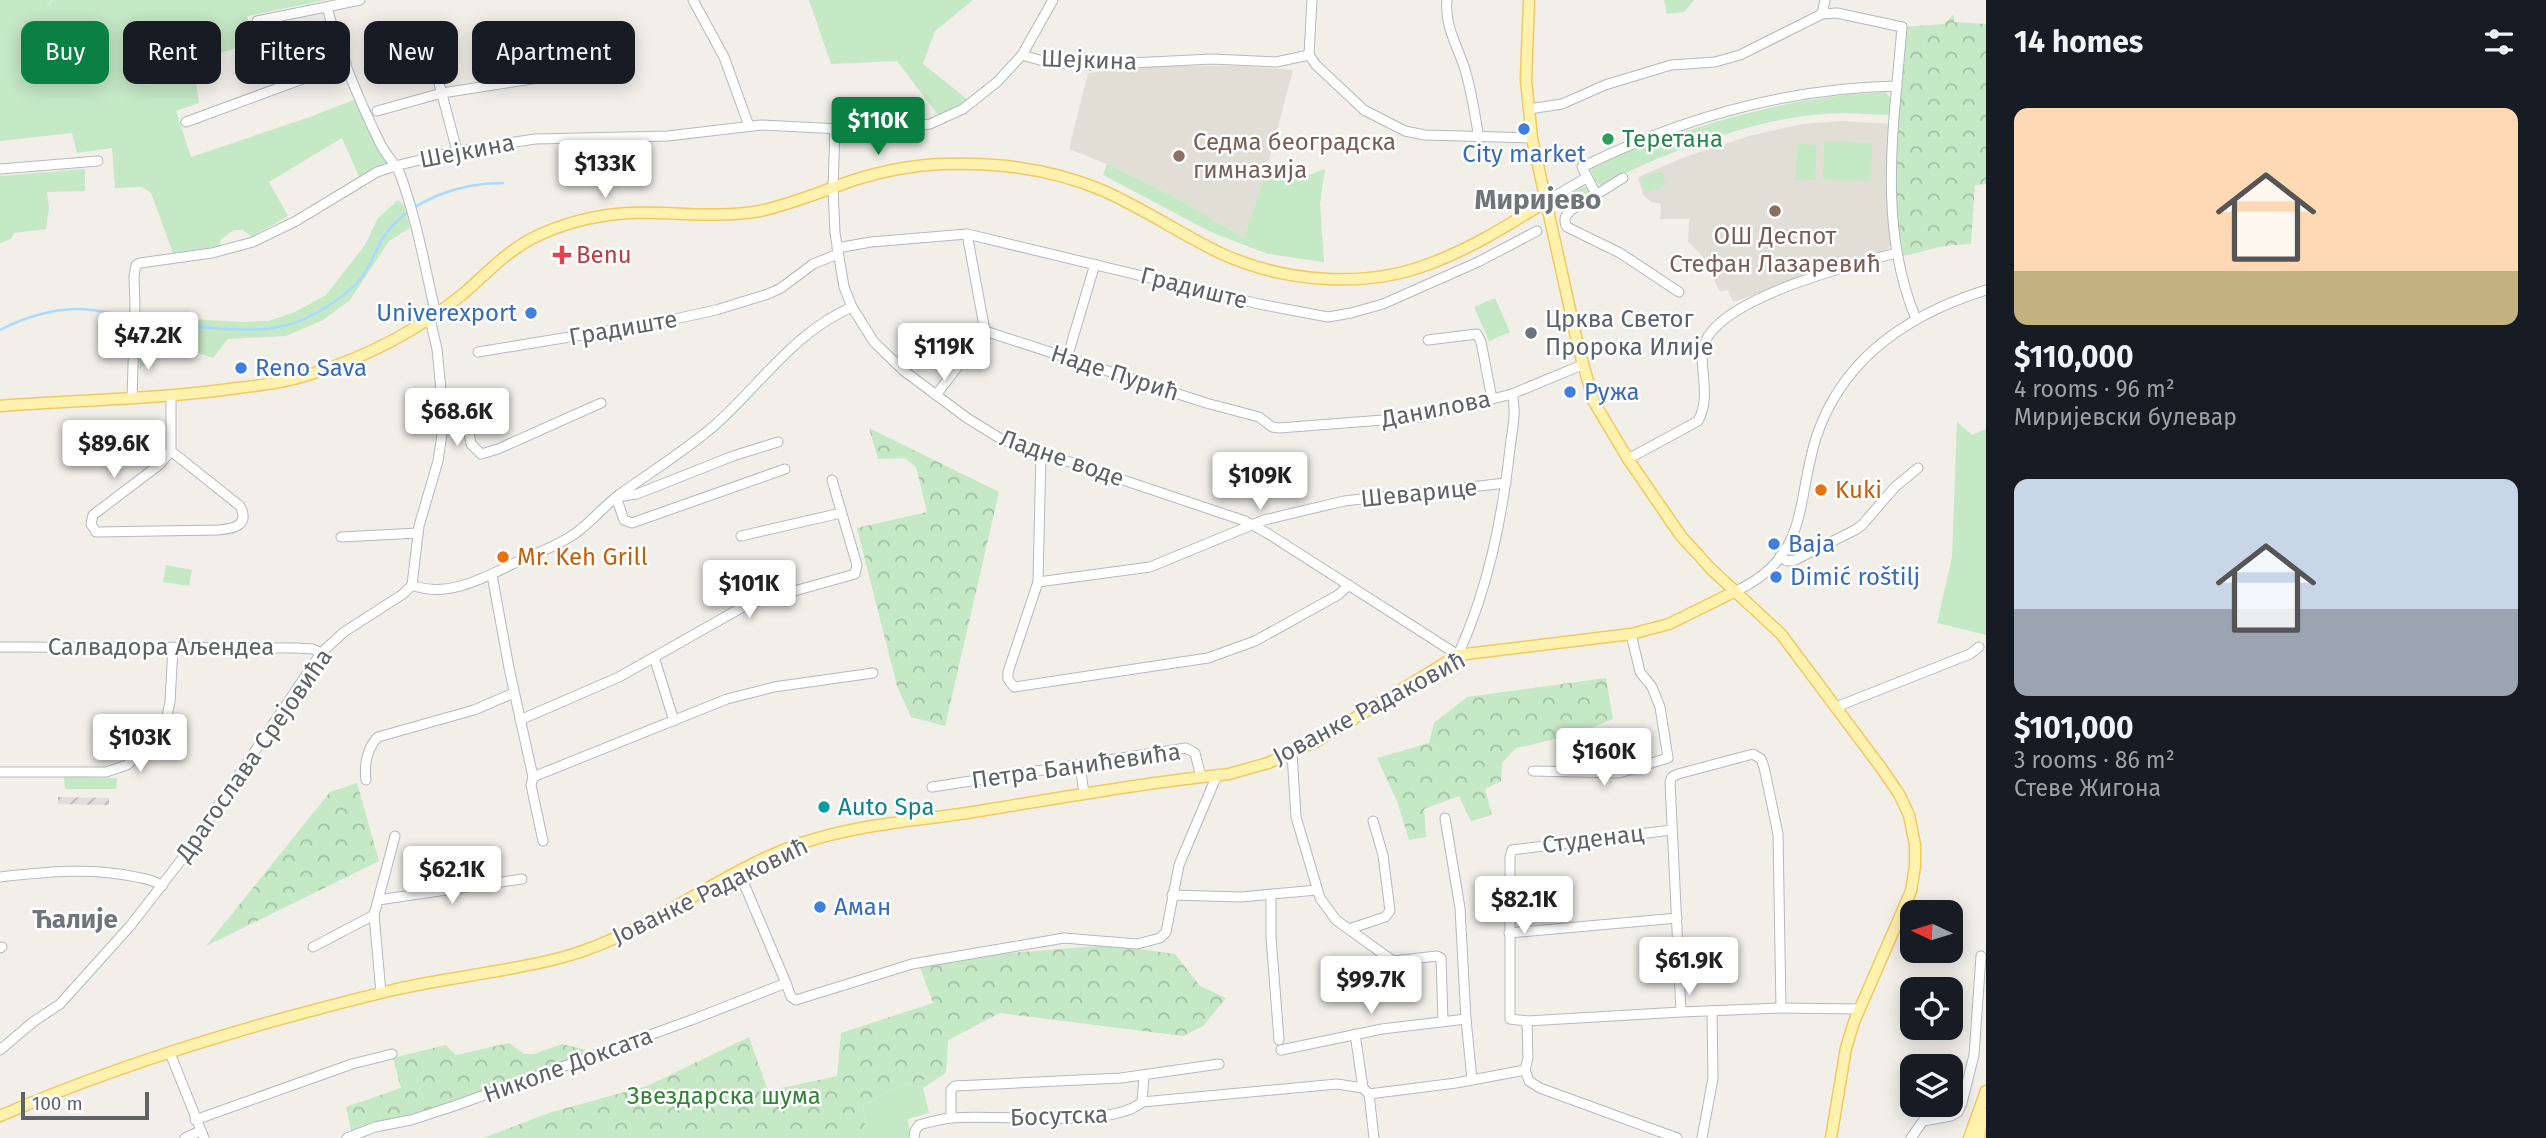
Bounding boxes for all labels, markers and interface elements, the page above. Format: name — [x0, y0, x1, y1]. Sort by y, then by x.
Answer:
chip: Buy — [21, 21, 109, 84]
chip: Rent — [123, 21, 221, 84]
chip: Filters — [235, 21, 350, 84]
chip: New — [364, 21, 458, 84]
chip: Apartment — [472, 21, 635, 84]
icon: filters — [2480, 23, 2518, 61]
text: 14 homes — [2014, 24, 2143, 60]
street label: Шејкина — [1040, 44, 1138, 76]
pin: $110K — [829, 97, 927, 157]
text: $110K — [848, 106, 908, 134]
marker: City market — [1516, 121, 1532, 137]
place label: Теретана — [1622, 125, 1723, 153]
street label: Шејкина — [417, 128, 517, 174]
place label: Седма београдска гимназија — [1193, 128, 1396, 184]
marker: Теретана — [1600, 131, 1616, 147]
pin: $133K — [556, 140, 654, 200]
place label: City market — [1462, 140, 1586, 168]
marker: Седма београдска гимназија — [1171, 148, 1187, 164]
text: $133K — [575, 149, 635, 177]
icon: home — [2203, 154, 2329, 280]
district label: Миријево — [1475, 183, 1601, 216]
marker: ОШ Деспот Стефан Лазаревић — [1767, 203, 1783, 219]
place label: ОШ Деспот Стефан Лазаревић — [1669, 222, 1881, 278]
place label: Benu — [576, 241, 632, 269]
marker: Benu — [554, 247, 570, 263]
street label: Градиште — [1138, 261, 1250, 315]
place label: Univerexport — [376, 299, 517, 327]
marker: Univerexport — [523, 305, 539, 321]
street label: Градиште — [567, 305, 679, 351]
place label: Црква Светог Пророка Илије — [1545, 305, 1714, 361]
pin: $47.2K — [91, 312, 205, 372]
text: $47.2K — [114, 321, 182, 349]
pin: $119K — [895, 324, 993, 383]
marker: Црква Светог Пророка Илије — [1523, 325, 1539, 341]
text: $119K — [914, 332, 974, 360]
street label: Наде Пурић — [1047, 339, 1183, 407]
text: $110,000 — [2014, 339, 2134, 375]
place label: Reno Sava — [255, 354, 367, 382]
marker: Reno Sava — [233, 360, 249, 376]
text: 4 rooms · 96 m² — [2014, 375, 2175, 403]
place label: Ружа — [1584, 378, 1640, 406]
marker: Ружа — [1562, 384, 1578, 400]
street label: Данилова — [1378, 385, 1493, 433]
pin: $68.6K — [400, 388, 514, 448]
text: $68.6K — [421, 397, 493, 425]
text: Миријевски булевар — [2014, 403, 2237, 431]
pin: $89.6K — [57, 420, 171, 480]
street label: Ладне воде — [996, 424, 1128, 492]
text: $89.6K — [78, 429, 150, 457]
pin: $109K — [1211, 452, 1309, 512]
text: $109K — [1228, 461, 1292, 489]
street label: Шеварице — [1359, 473, 1479, 513]
place label: Kuki — [1835, 476, 1882, 504]
marker: Kuki — [1813, 482, 1829, 498]
icon: home — [2203, 525, 2329, 651]
place label: Baja — [1788, 530, 1835, 558]
marker: Baja — [1766, 536, 1782, 552]
place label: Mr. Keh Grill — [517, 543, 648, 571]
marker: Mr. Keh Grill — [495, 549, 511, 565]
pin: $101K — [700, 560, 798, 620]
place label: Dimić roštilj — [1790, 563, 1920, 591]
text: $101K — [719, 569, 779, 597]
marker: Dimić roštilj — [1768, 569, 1784, 585]
street label: Салвадора Аљендеа — [48, 633, 274, 661]
street label: Драгослава Срејовића — [169, 643, 338, 868]
street label: Јованке Радаковић — [1268, 645, 1470, 771]
text: $101,000 — [2014, 710, 2134, 746]
pin: $103K — [91, 714, 189, 774]
text: $103K — [109, 723, 171, 751]
pin: $160K — [1555, 728, 1653, 788]
street label: Петра Банићевића — [970, 737, 1182, 795]
text: $160K — [1572, 737, 1636, 765]
text: 3 rooms · 86 m² — [2014, 746, 2175, 774]
text: Стеве Жигона — [2014, 774, 2161, 802]
place label: Auto Spa — [838, 793, 935, 821]
marker: Auto Spa — [816, 799, 832, 815]
street label: Студенац — [1540, 819, 1646, 859]
street label: Јованке Радаковић — [608, 831, 812, 951]
pin: $62.1K — [395, 846, 509, 906]
text: $62.1K — [419, 855, 485, 883]
pin: $82.1K — [1467, 876, 1581, 936]
text: $82.1K — [1491, 885, 1557, 913]
place label: Аман — [834, 893, 891, 921]
marker: Аман — [812, 899, 828, 915]
north arrow — [1900, 900, 1964, 962]
map controls — [1900, 900, 1963, 1117]
district label: Ћалије — [32, 904, 118, 935]
pin: $61.9K — [1632, 937, 1746, 997]
text: $61.9K — [1655, 946, 1723, 974]
pin: $99.7K — [1314, 956, 1428, 1016]
text: $99.7K — [1337, 965, 1405, 993]
button: locate — [1900, 977, 1963, 1040]
street label: Николе Доксата — [480, 1021, 656, 1109]
button: layers — [1900, 1054, 1963, 1117]
park label: Звездарска шума — [627, 1082, 821, 1110]
scale bar — [21, 1089, 149, 1121]
text: 100 m — [32, 1092, 83, 1115]
street label: Босутска — [1010, 1100, 1108, 1132]

